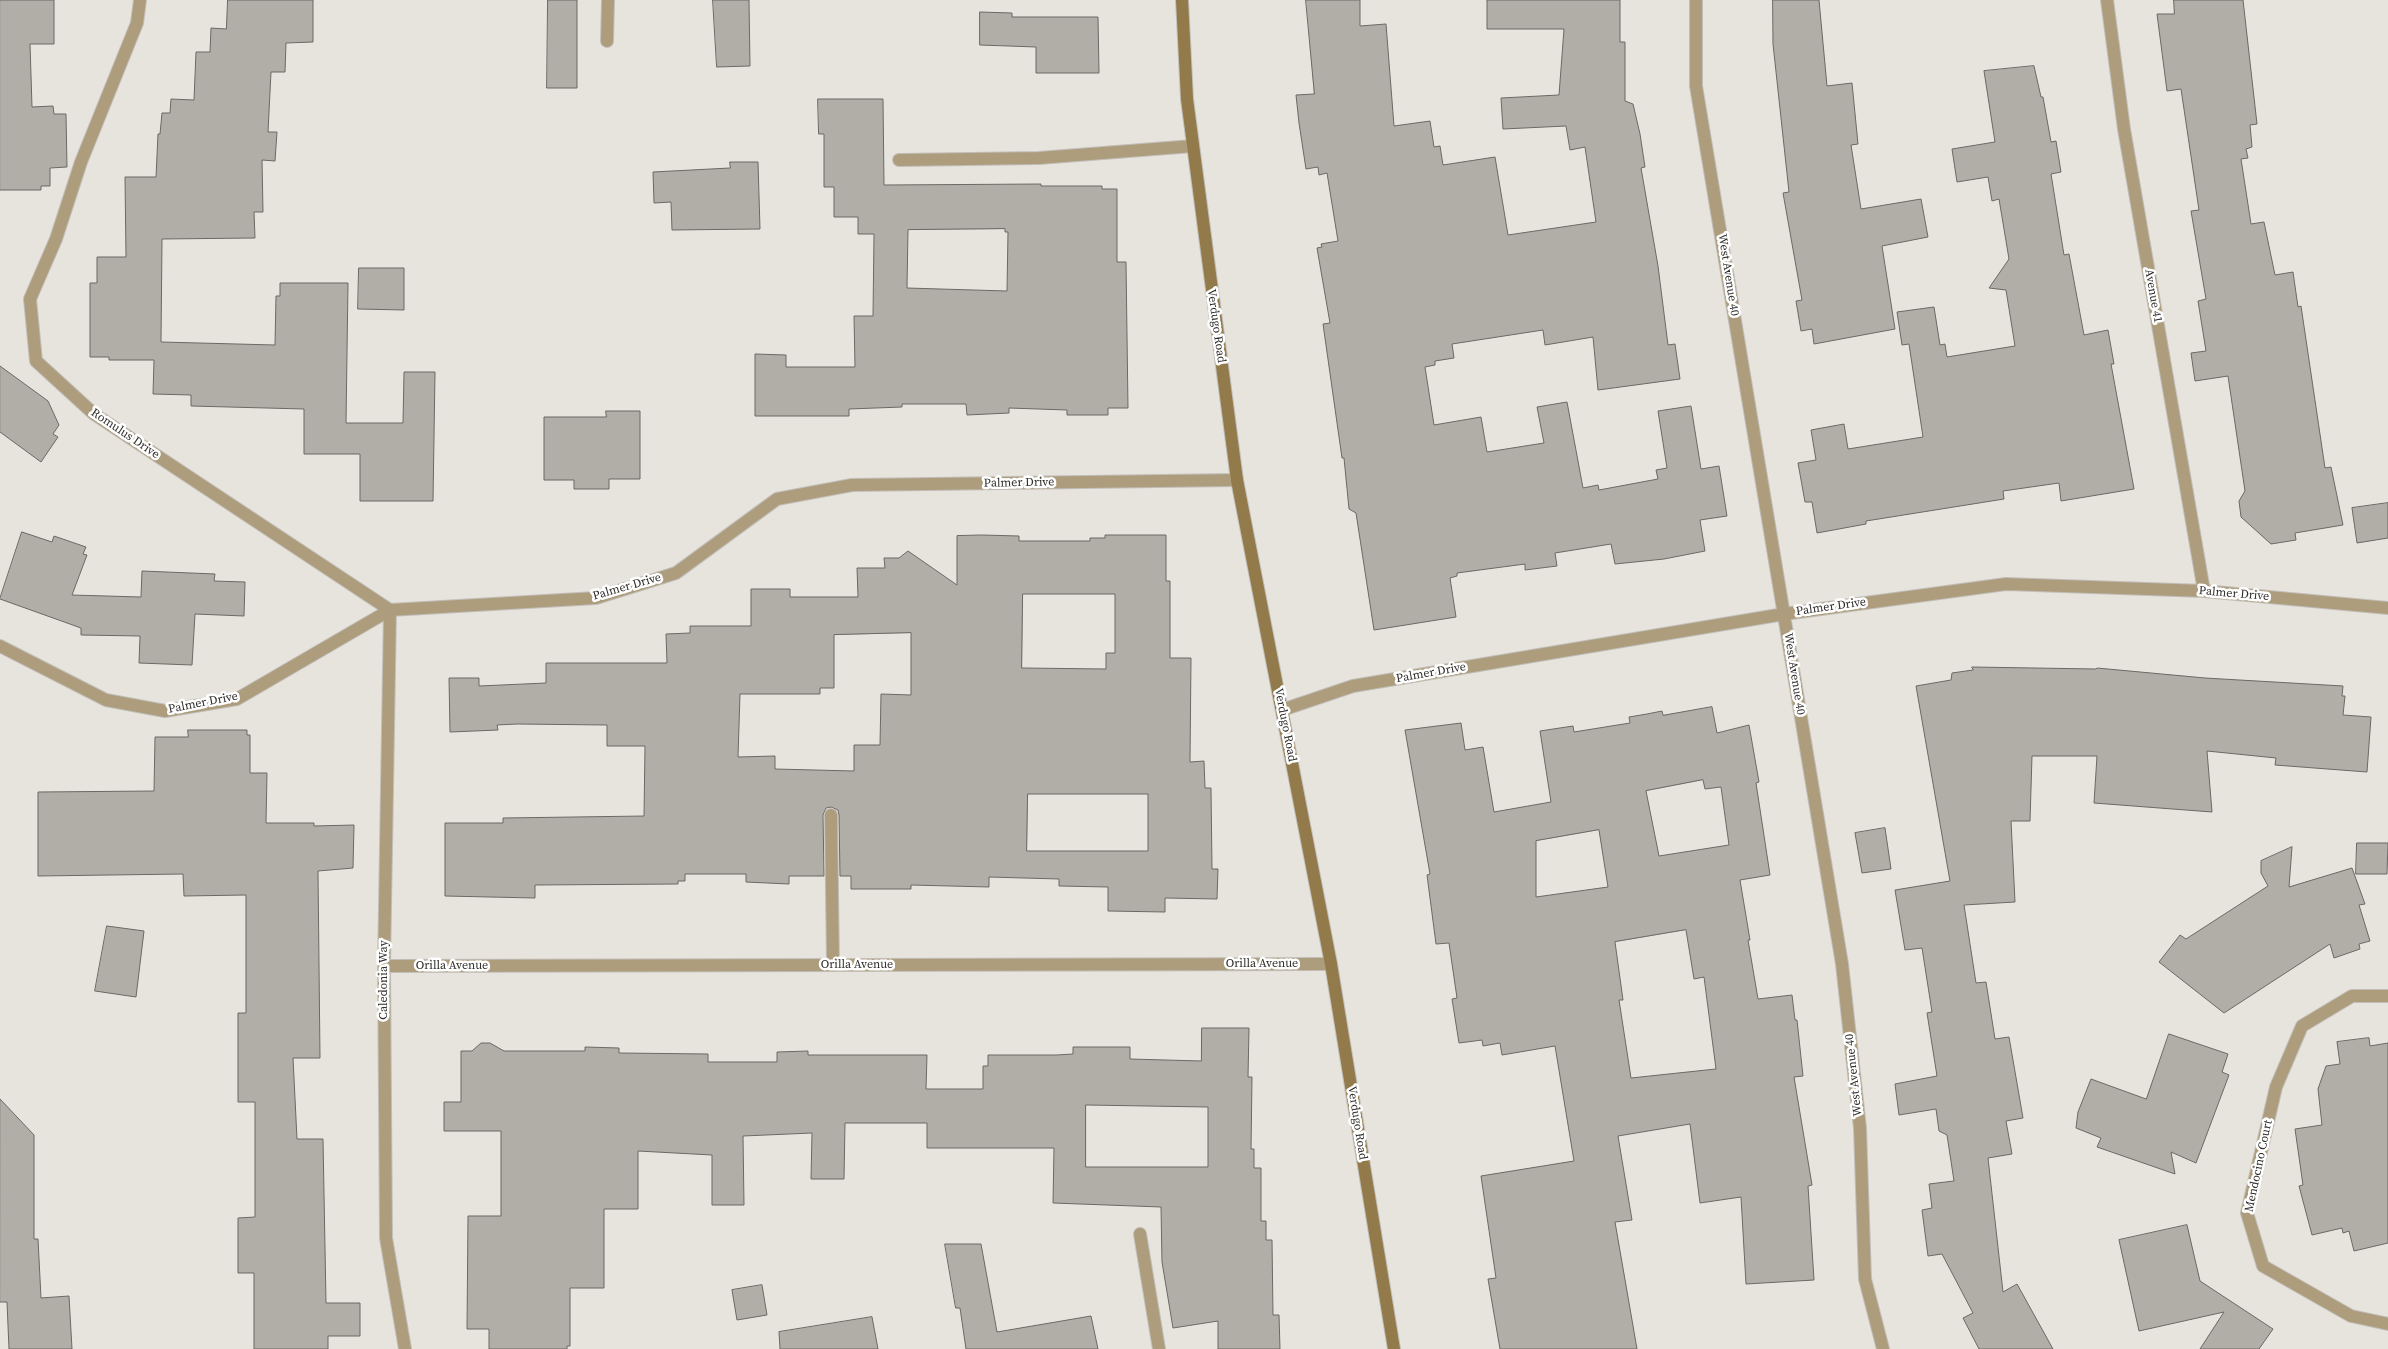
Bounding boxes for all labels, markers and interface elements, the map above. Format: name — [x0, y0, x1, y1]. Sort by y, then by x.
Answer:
street label: West Avenue 40 — [1714, 233, 1742, 317]
street label: Avenue 41 — [2141, 268, 2165, 324]
street label: Verdugo Road — [1204, 288, 1228, 364]
street label: Romulus Drive — [88, 406, 162, 462]
street label: Palmer Drive — [984, 475, 1054, 491]
street label: Palmer Drive — [591, 570, 663, 604]
street label: Palmer Drive — [2198, 584, 2270, 604]
street label: Palmer Drive — [1795, 595, 1867, 619]
street label: West Avenue 40 — [1780, 632, 1808, 716]
street label: Palmer Drive — [1395, 660, 1467, 686]
street label: Verdugo Road — [1271, 687, 1299, 763]
street label: Palmer Drive — [167, 689, 239, 717]
street label: Caledonia Way — [377, 940, 391, 1020]
street label: Orilla Avenue — [1226, 957, 1298, 971]
street label: Orilla Avenue — [821, 958, 893, 972]
street label: Orilla Avenue — [416, 959, 488, 973]
street label: West Avenue 40 — [1843, 1033, 1865, 1117]
street label: Verdugo Road — [1344, 1085, 1370, 1161]
street label: Mendocino Court — [2242, 1119, 2276, 1213]

